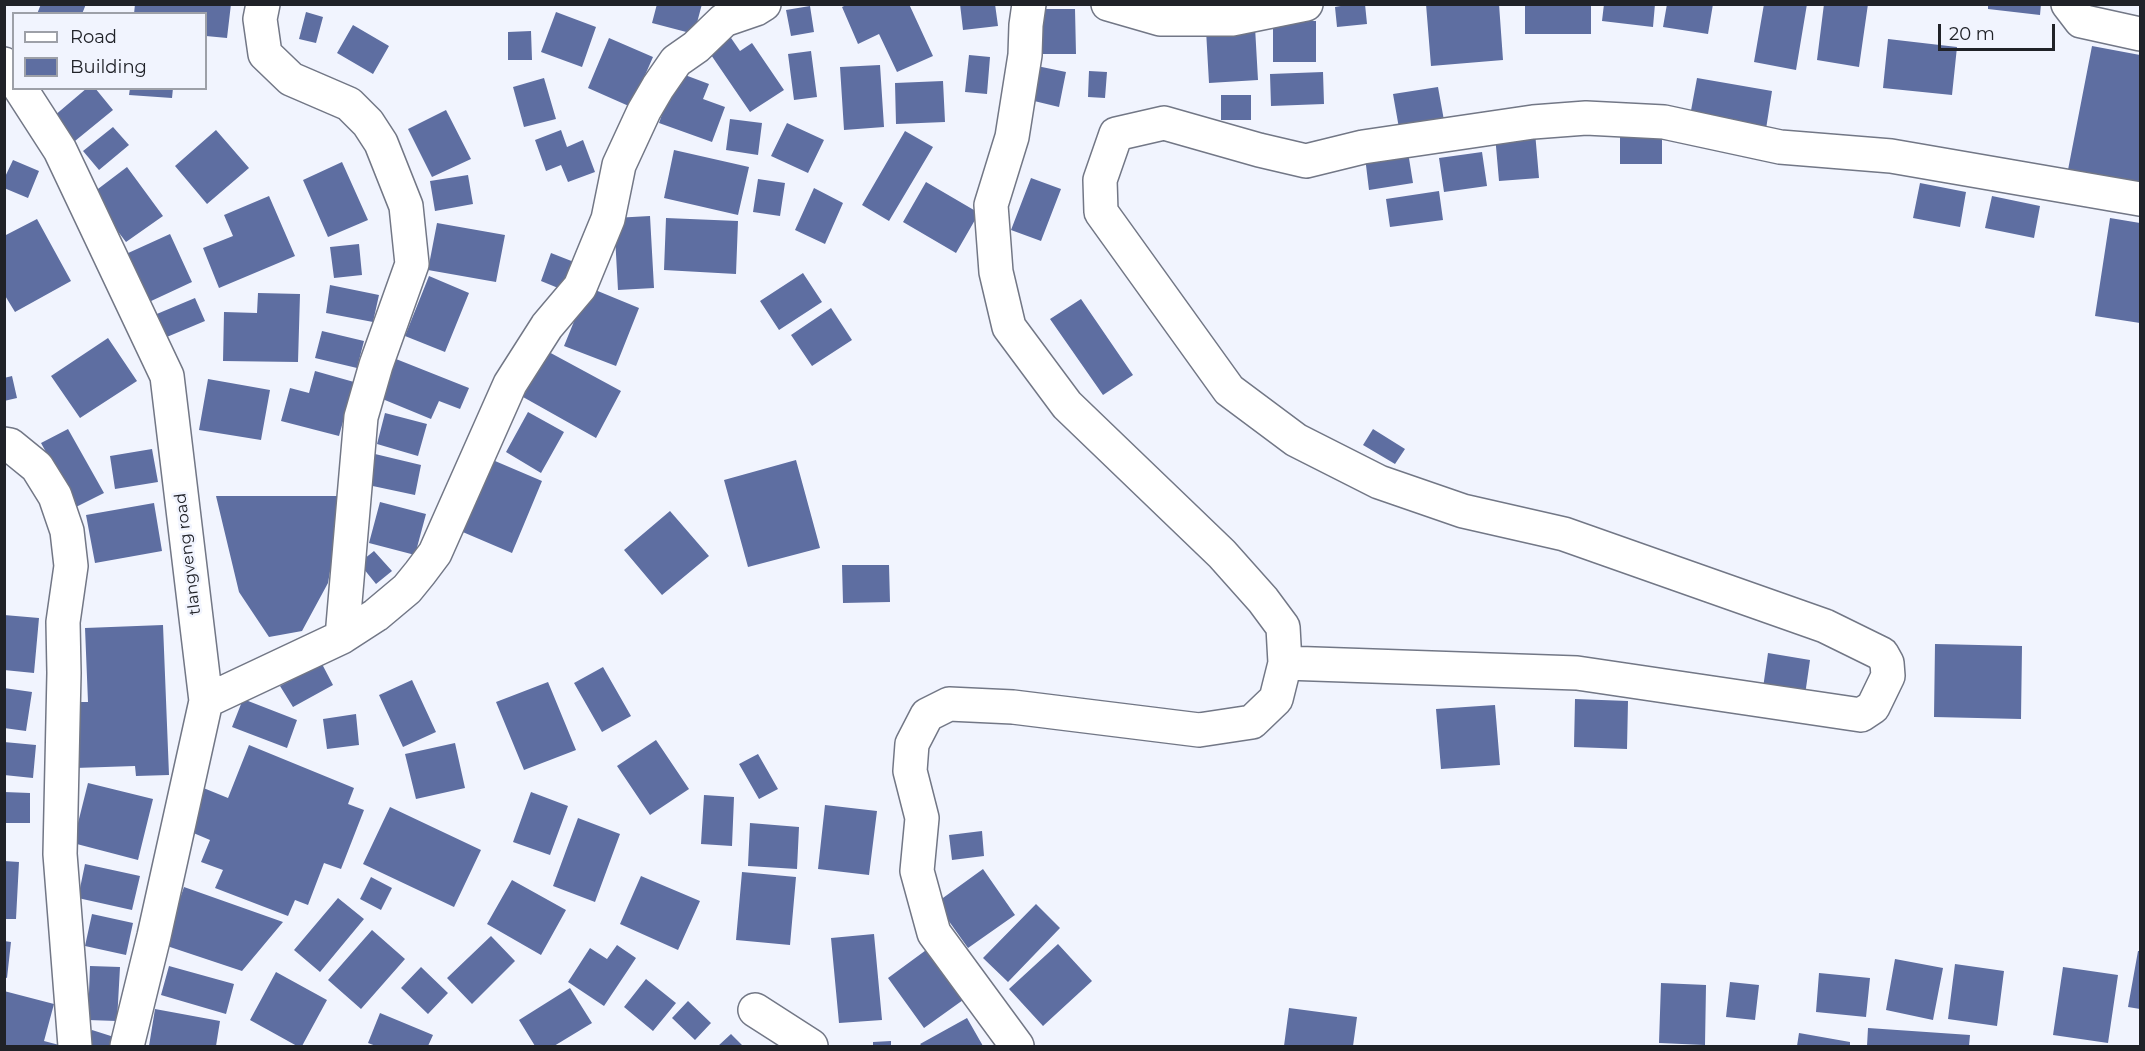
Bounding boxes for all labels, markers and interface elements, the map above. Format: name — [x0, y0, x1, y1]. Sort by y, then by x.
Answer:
legend — [12, 12, 207, 90]
scale bar — [1941, 12, 2058, 50]
text: 20 m — [1949, 23, 1995, 45]
text: Road — [70, 26, 117, 48]
text: Building — [70, 56, 147, 78]
street label: tlangveng road — [171, 492, 205, 616]

